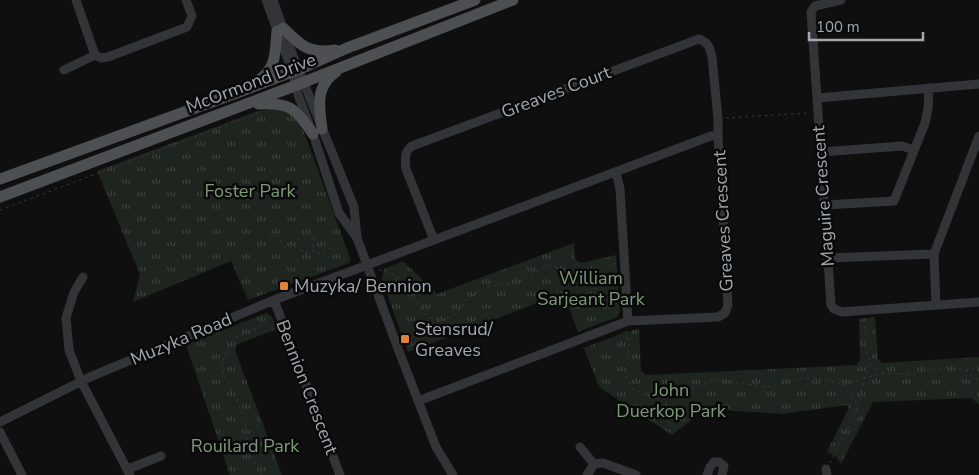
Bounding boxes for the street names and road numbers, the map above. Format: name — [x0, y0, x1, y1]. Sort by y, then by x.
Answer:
street label: McOrmond Drive — [183, 47, 319, 119]
street label: Greaves Court — [498, 60, 615, 124]
street label: Maguire Crescent — [806, 124, 840, 267]
street label: Greaves Crescent — [707, 149, 739, 292]
street label: Muzyka Road — [127, 307, 235, 371]
street label: Bennion Crescent — [270, 316, 344, 458]

